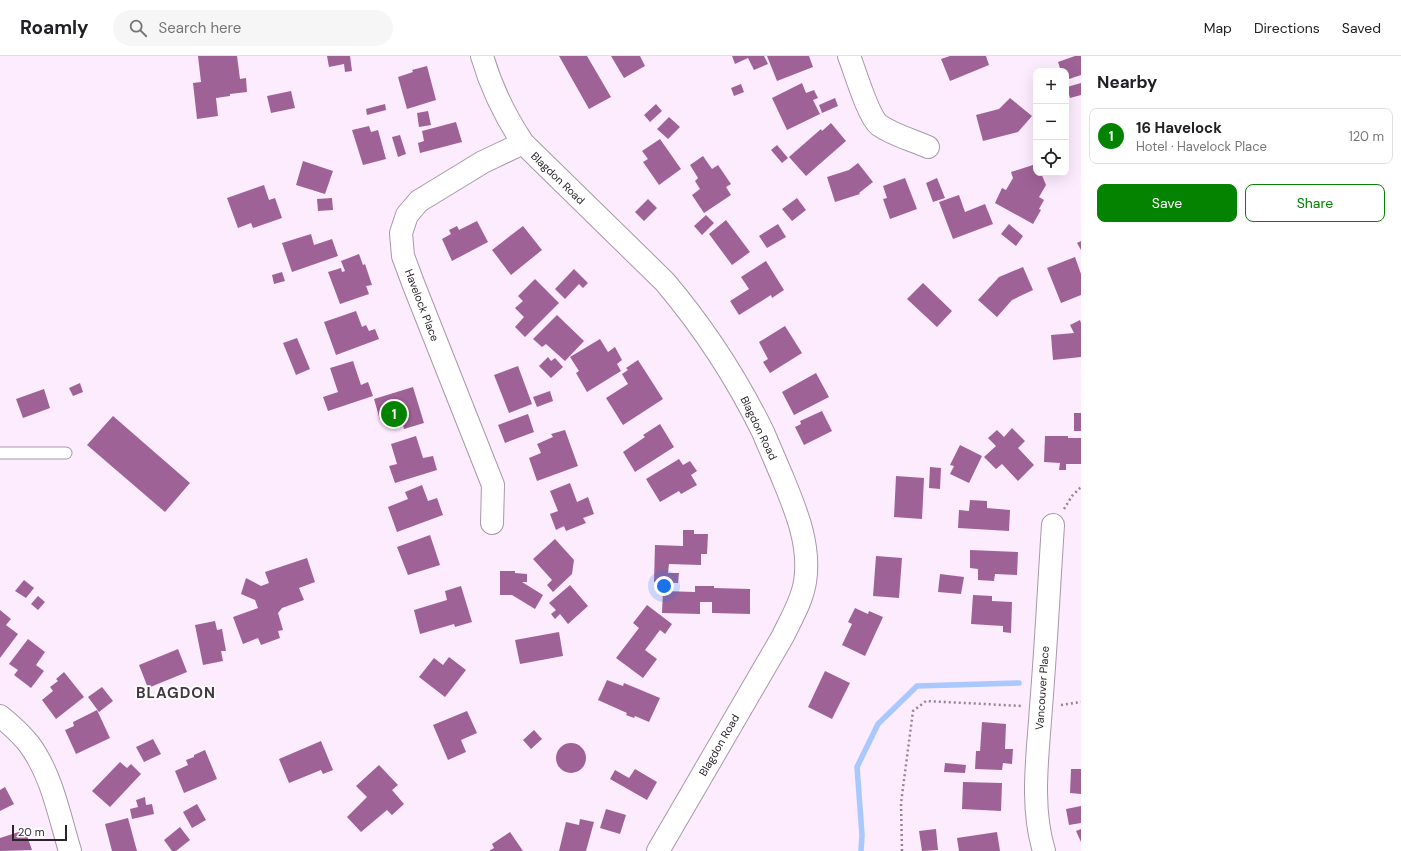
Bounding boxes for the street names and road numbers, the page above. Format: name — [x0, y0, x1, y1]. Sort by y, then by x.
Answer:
street label: Blagdon Road — [528, 149, 588, 207]
street label: Havelock Place — [402, 267, 442, 343]
street label: Blagdon Road — [738, 394, 781, 462]
street label: Vancouver Place — [1032, 645, 1052, 731]
street label: Blagdon Road — [696, 711, 742, 778]

